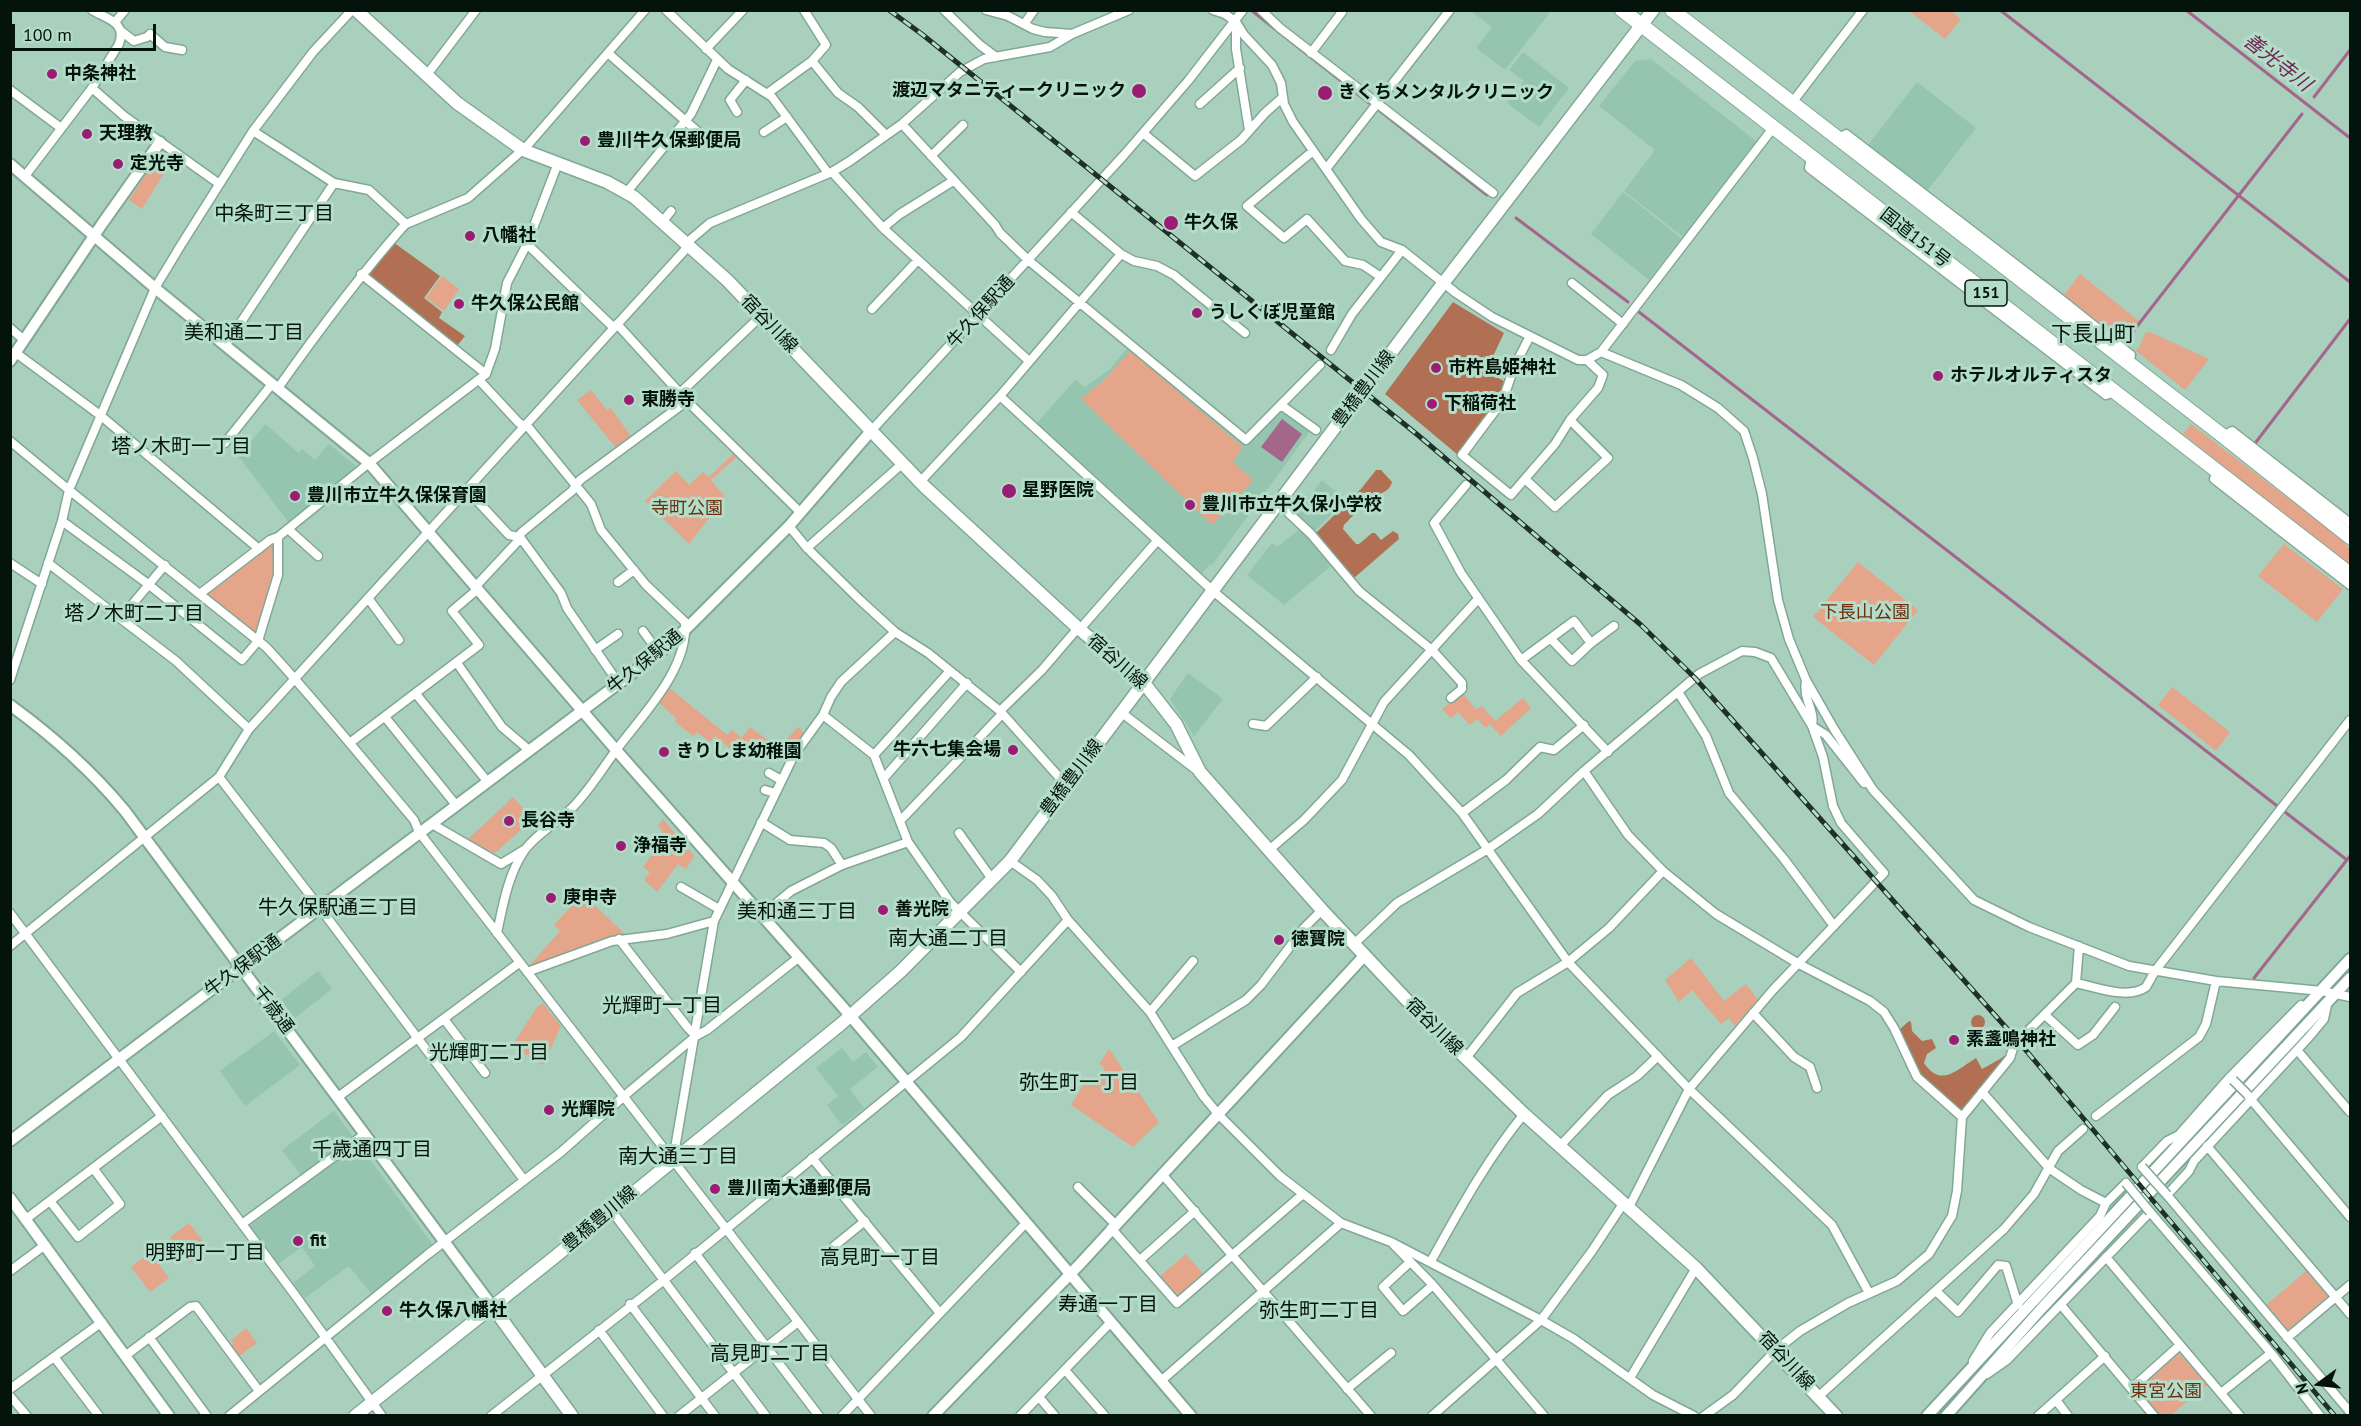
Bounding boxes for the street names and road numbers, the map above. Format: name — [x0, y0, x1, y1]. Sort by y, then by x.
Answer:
street label: 国道151号 — [1875, 204, 1955, 272]
street label: 牛久保駅通 — [943, 271, 1019, 353]
road number: 151 — [1965, 280, 2007, 306]
street label: 宿谷川線 — [736, 291, 802, 357]
street label: 豊橋豊川線 — [1328, 347, 1400, 431]
street label: 牛久保駅通 — [603, 625, 687, 699]
street label: 宿谷川線 — [1083, 630, 1151, 694]
street label: 豊橋豊川線 — [1036, 736, 1108, 820]
street label: 牛久保駅通 — [201, 930, 285, 1002]
street label: 千歳通 — [248, 982, 298, 1038]
street label: 宿谷川線 — [1401, 994, 1467, 1060]
street label: 豊橋豊川線 — [559, 1182, 641, 1256]
street label: 宿谷川線 — [1754, 1327, 1818, 1395]

